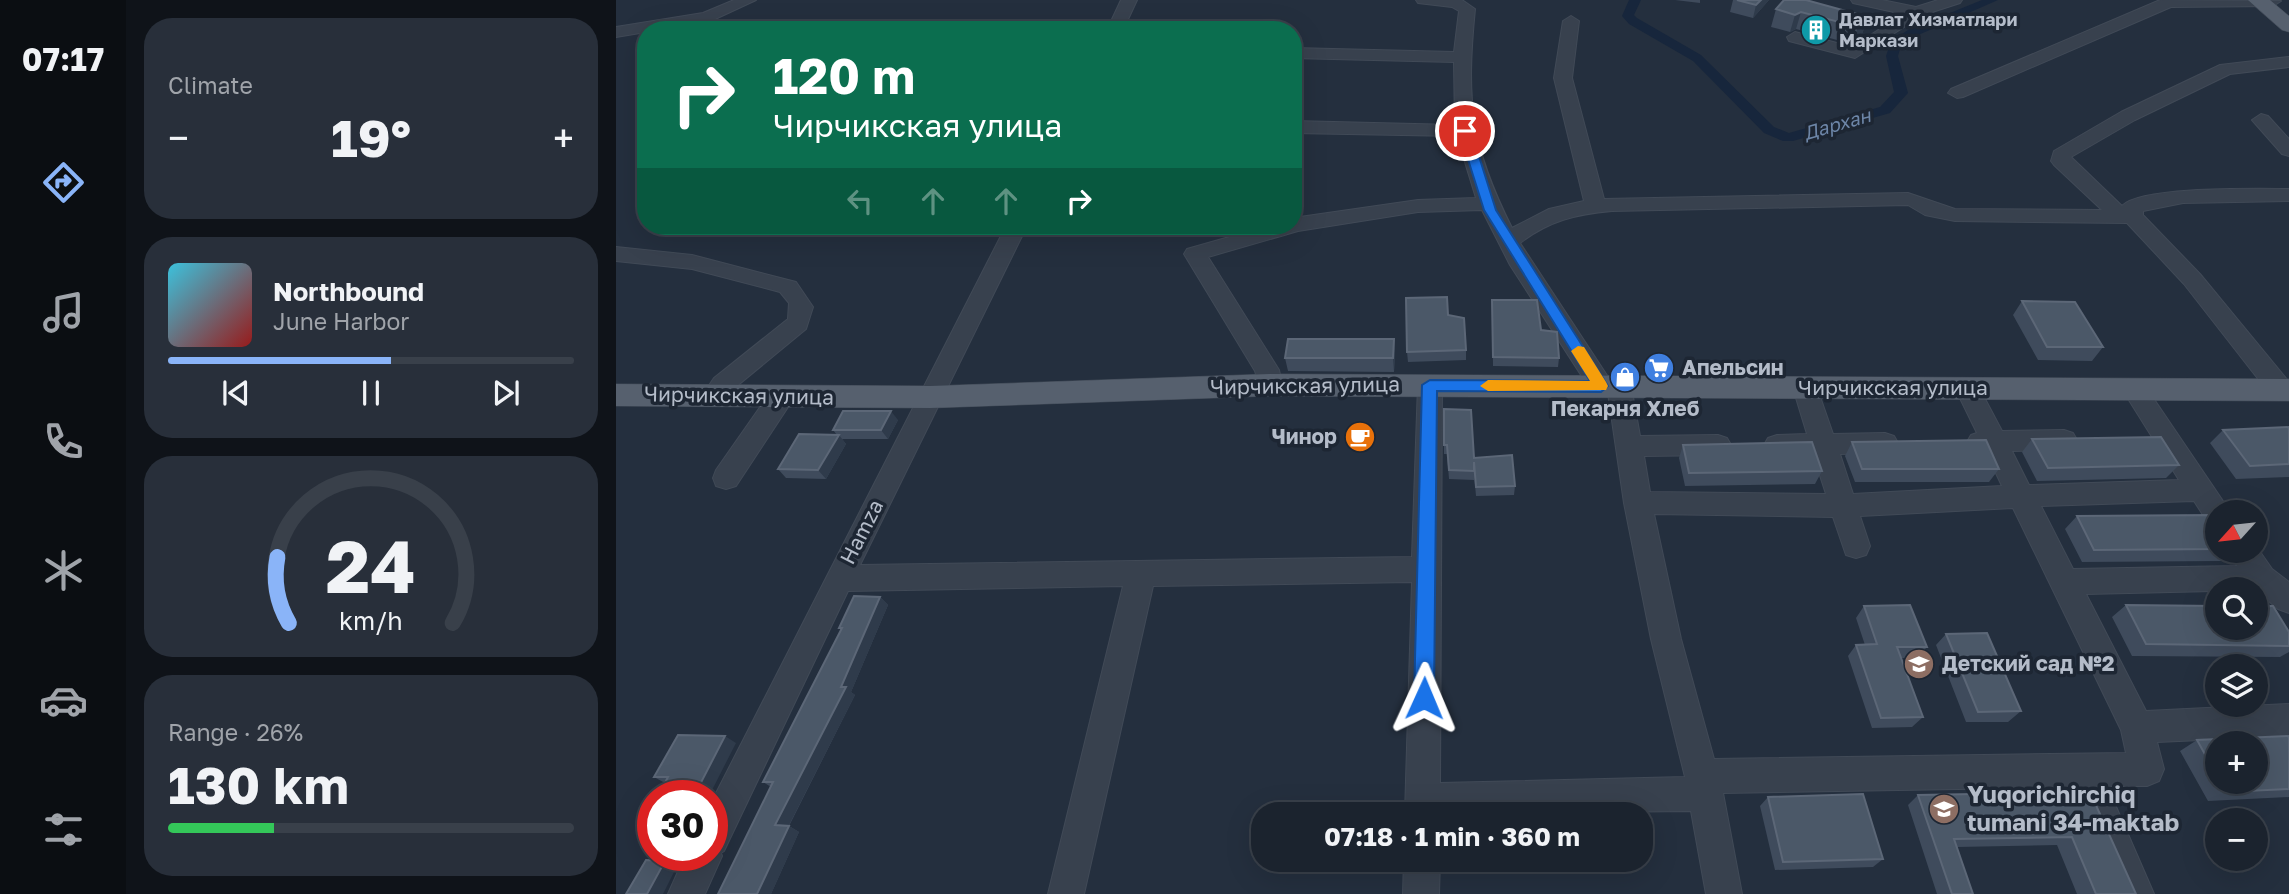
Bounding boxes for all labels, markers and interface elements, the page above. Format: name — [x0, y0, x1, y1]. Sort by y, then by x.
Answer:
place label: Давлат Хизматлари Маркази — [1839, 8, 2017, 51]
building icon: Давлат Хизматлари Маркази — [1799, 13, 1833, 47]
text: 07:17 — [22, 40, 104, 78]
text: 120 m — [773, 46, 915, 105]
icon: right — [658, 49, 749, 140]
text: Climate — [168, 71, 253, 99]
pin — [1435, 101, 1495, 161]
water label: Дархан — [1800, 103, 1874, 144]
text: 19° — [331, 106, 411, 168]
text: Чирчикская улица — [773, 106, 1062, 144]
icon: arrive — [1446, 112, 1484, 150]
text: − — [168, 115, 189, 160]
text: + — [553, 115, 574, 160]
icon: directions — [39, 158, 88, 207]
icon: left — [841, 182, 879, 220]
icon: ahead — [914, 182, 952, 220]
icon: ahead — [987, 182, 1025, 220]
icon: right — [1060, 182, 1098, 220]
text: Northbound — [273, 276, 424, 307]
icon: music — [39, 288, 88, 337]
text: June Harbor — [273, 307, 409, 335]
supermarket icon: Апельсин — [1642, 351, 1676, 385]
place label: Апельсин — [1682, 354, 1784, 380]
shop icon: Пекарня Хлеб — [1608, 360, 1642, 394]
street label: Чирчикская улица — [1210, 370, 1400, 400]
icon: previous — [217, 374, 255, 412]
icon: pause — [352, 374, 390, 412]
icon: next — [487, 374, 525, 412]
street label: Чирчикская улица — [1798, 374, 1988, 400]
street label: Чирчикская улица — [644, 380, 834, 410]
place label: Пекарня Хлеб — [1551, 395, 1700, 421]
icon: phone — [39, 417, 88, 466]
cafe icon: Чинор — [1343, 420, 1377, 454]
place label: Чинор — [1271, 423, 1337, 449]
street label: Hamza — [834, 495, 888, 568]
north arrow — [2205, 500, 2268, 564]
map controls — [2205, 500, 2268, 871]
text: 24 — [326, 522, 416, 609]
icon: climate — [39, 546, 88, 595]
button: search — [2205, 577, 2268, 640]
text: km/h — [339, 604, 403, 635]
school or university icon: Детский сад №2 — [1902, 647, 1936, 681]
place label: Детский сад №2 — [1942, 650, 2115, 676]
button: layers — [2205, 654, 2268, 717]
position arrow — [1387, 661, 1461, 735]
icon: car — [39, 676, 88, 725]
text: Range · 26% — [168, 718, 303, 746]
button: + — [2205, 731, 2268, 794]
text: 130 km — [168, 753, 349, 815]
place label: Yuqorichirchiq tumani 34-maktab — [1967, 779, 2179, 836]
speed limit sign: 30 — [637, 780, 728, 871]
school or university icon: Yuqorichirchiq tumani 34-maktab — [1927, 792, 1961, 826]
icon: filters — [39, 805, 88, 854]
button: − — [2205, 808, 2268, 871]
text: 07:18 · 1 min · 360 m — [1324, 821, 1580, 852]

